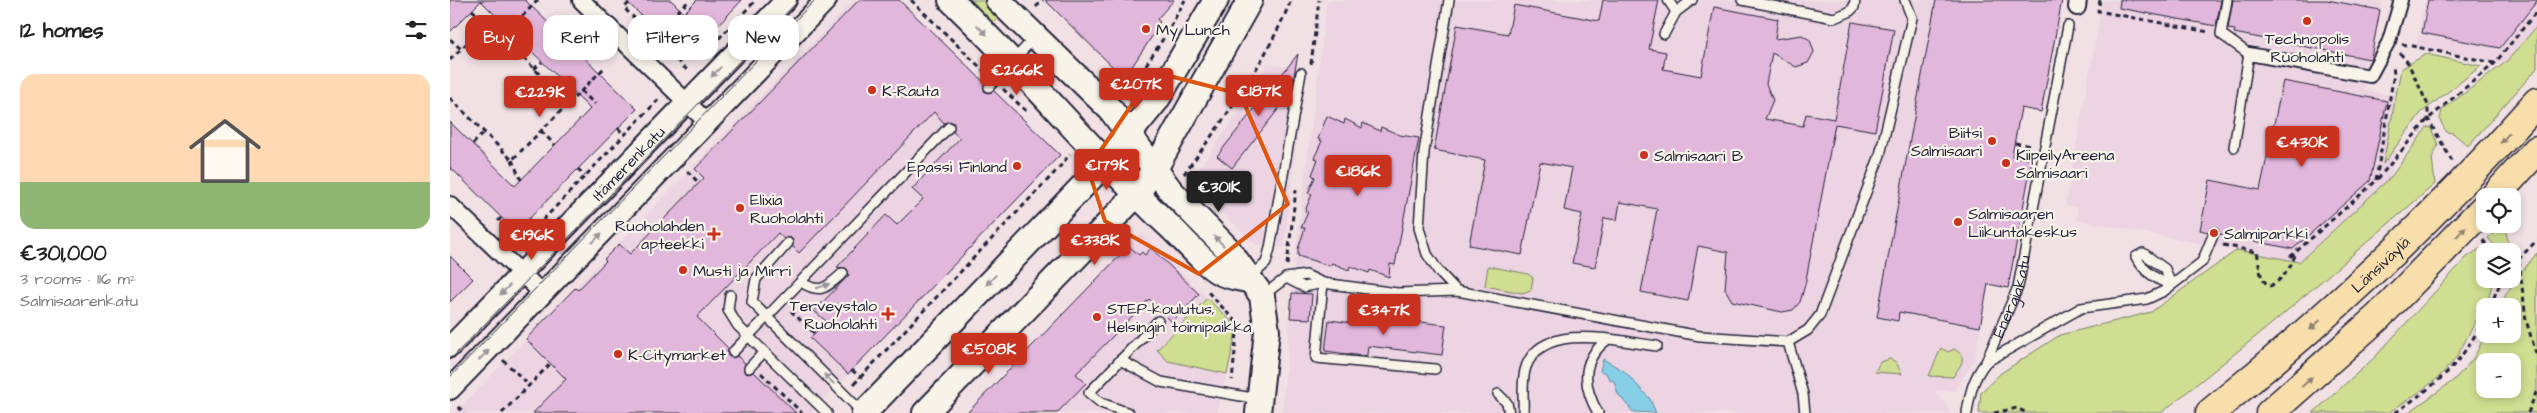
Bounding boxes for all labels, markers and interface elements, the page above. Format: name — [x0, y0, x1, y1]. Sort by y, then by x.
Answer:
chip: Buy — [465, 15, 533, 60]
chip: Rent — [543, 15, 618, 60]
chip: Filters — [628, 15, 718, 60]
chip: New — [728, 15, 799, 60]
marker: Technopolis Ruoholahti — [2301, 15, 2313, 27]
text: 12 homes — [20, 16, 104, 45]
icon: filters — [402, 16, 430, 44]
place label: My Lunch — [1156, 19, 1230, 42]
marker: My Lunch — [1140, 23, 1152, 35]
one-way arrow — [976, 24, 988, 36]
place label: Technopolis Ruoholahti — [2265, 28, 2349, 68]
pin: €266K — [982, 54, 1052, 96]
text: €266K — [991, 59, 1043, 81]
one-way arrow — [710, 66, 722, 78]
pin: €207K — [1101, 68, 1171, 110]
text: €207K — [1110, 73, 1162, 95]
pin: €187K — [1224, 74, 1294, 117]
pin: €229K — [505, 76, 575, 118]
place label: K-Rauta — [882, 80, 939, 102]
text: €187K — [1237, 80, 1281, 102]
text: €229K — [515, 81, 565, 103]
marker: K-Rauta — [866, 84, 878, 96]
icon: home — [180, 106, 270, 196]
street label: Itämerenkatu — [587, 122, 670, 206]
place label: Biitsi Salmisaari — [1911, 122, 1983, 162]
pin: €430K — [2267, 126, 2337, 168]
text: €430K — [2276, 131, 2328, 153]
one-way arrow — [2499, 132, 2510, 145]
marker: Biitsi Salmisaari — [1986, 135, 1998, 147]
place label: KiipeilyAreena Salmisaari — [2016, 144, 2114, 184]
place label: Salmisaari B — [1654, 145, 1744, 167]
pin: €179K — [1072, 148, 1142, 191]
marker: Salmisaari B — [1638, 149, 1650, 161]
text: €179K — [1085, 154, 1129, 176]
pin: €186K — [1323, 154, 1393, 197]
place label: Epassi Finland — [907, 156, 1007, 178]
marker: KiipeilyAreena Salmisaari — [2000, 157, 2012, 169]
marker: Epassi Finland — [1011, 160, 1023, 172]
text: €186K — [1336, 160, 1380, 182]
pin: €301K — [1184, 170, 1254, 213]
text: €301K — [1198, 176, 1240, 198]
map controls — [2476, 188, 2521, 398]
button: locate — [2476, 188, 2521, 233]
place label: Elixia Ruoholahti — [750, 189, 824, 229]
marker: Elixia Ruoholahti — [734, 202, 746, 214]
place label: Salmisaaren Liikuntakeskus — [1968, 203, 2077, 243]
place label: Ruoholahden apteekki — [615, 215, 705, 255]
marker: Salmisaaren Liikuntakeskus — [1952, 216, 1964, 228]
pin: €196K — [497, 218, 567, 261]
place label: Salmiparkki — [2224, 223, 2308, 245]
text: €196K — [510, 224, 554, 246]
pin: €338K — [1060, 224, 1130, 266]
one-way arrow — [2455, 226, 2467, 238]
marker: Salmiparkki — [2208, 227, 2220, 239]
marker: Ruoholahden apteekki — [708, 228, 720, 240]
text: €338K — [1070, 229, 1120, 251]
one-way arrow — [591, 232, 603, 244]
street label: Länsiväylä — [2347, 232, 2415, 298]
one-way arrow — [1214, 235, 1226, 247]
text: €301,000 — [20, 239, 107, 268]
button: layers — [2476, 243, 2521, 288]
street label: Energiakatu — [1988, 253, 2036, 341]
place label: Musti ja Mirri — [693, 260, 791, 282]
marker: Musti ja Mirri — [677, 264, 689, 276]
text: 3 rooms · 116 m² — [20, 268, 136, 290]
one-way arrow — [986, 274, 998, 286]
one-way arrow — [816, 282, 831, 290]
one-way arrow — [499, 283, 511, 295]
text: Salmisaarenkatu — [20, 290, 138, 312]
pin: €347K — [1349, 294, 1419, 336]
place label: Terveystalo Ruoholahti — [790, 295, 878, 335]
place label: STEP-koulutus, Helsingin toimipaikka — [1107, 298, 1251, 339]
button: + — [2476, 298, 2521, 343]
text: €347K — [1358, 299, 1410, 321]
marker: Terveystalo Ruoholahti — [881, 307, 895, 321]
marker: STEP-koulutus, Helsingin toimipaikka — [1091, 311, 1103, 323]
one-way arrow — [2310, 319, 2322, 331]
pin: €508K — [954, 332, 1024, 375]
text: €508K — [962, 338, 1016, 360]
place label: K-Citymarket — [628, 344, 727, 367]
marker: K-Citymarket — [612, 348, 624, 360]
one-way arrow — [478, 349, 490, 361]
button: − — [2476, 353, 2521, 398]
one-way arrow — [823, 373, 835, 385]
one-way arrow — [2300, 376, 2313, 387]

